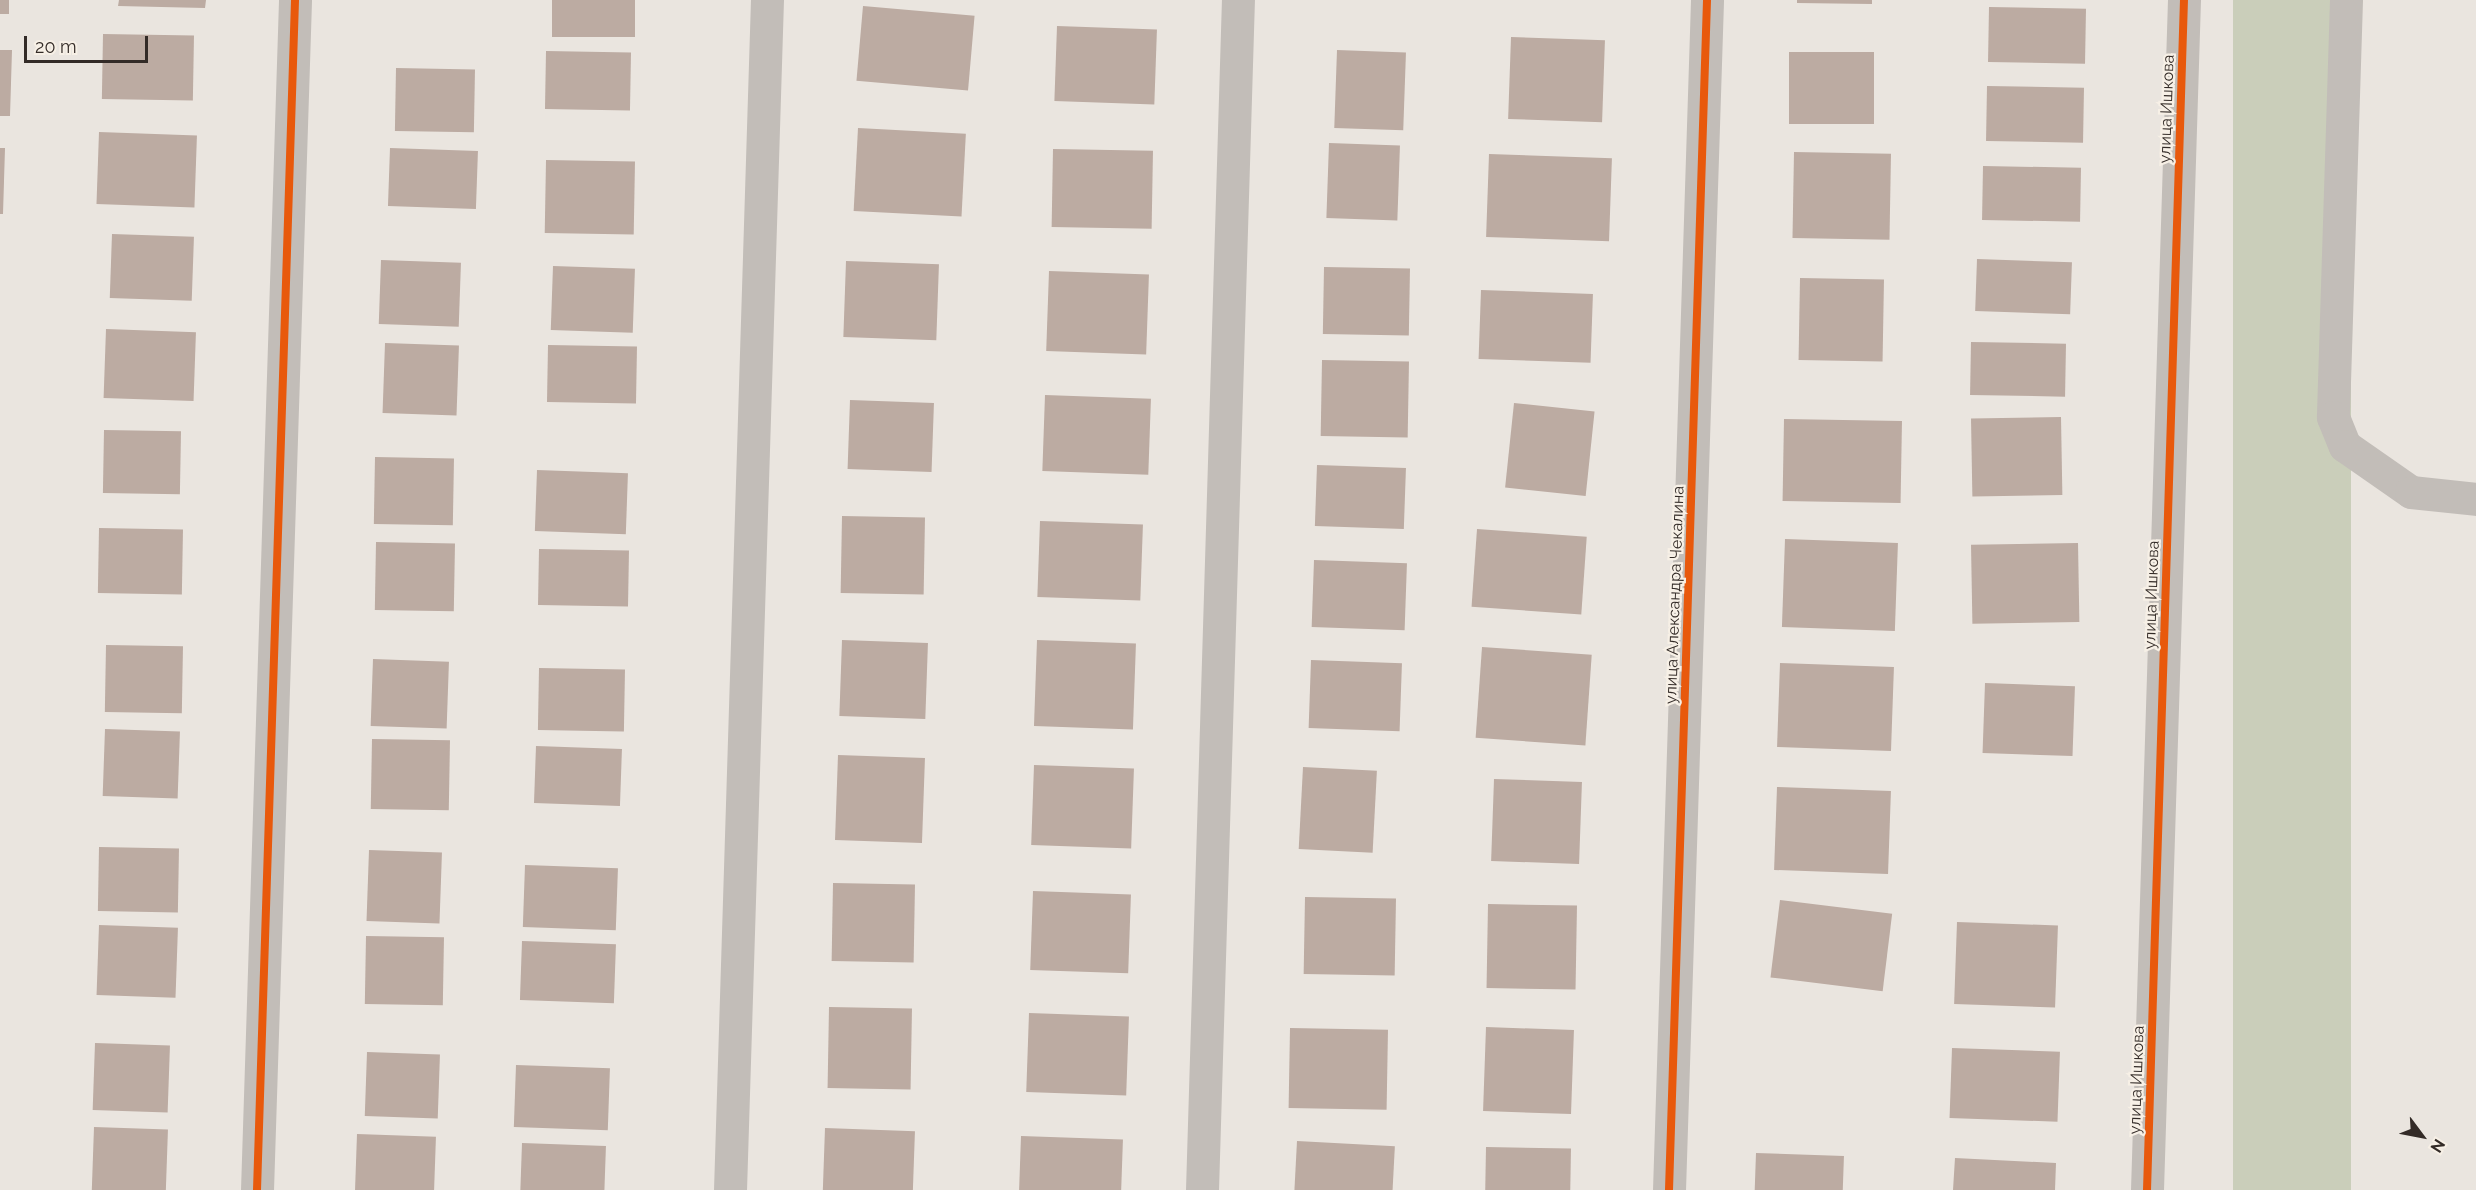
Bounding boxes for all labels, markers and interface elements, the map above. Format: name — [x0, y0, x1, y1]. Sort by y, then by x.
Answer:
scale bar — [27, 24, 152, 62]
text: 20 m — [35, 36, 77, 57]
street label: улица Ишкова — [2156, 54, 2178, 164]
street label: улица Александра Чекалина — [1662, 485, 1688, 705]
street label: улица Ишкова — [2141, 540, 2163, 650]
street label: улица Ишкова — [2126, 1025, 2148, 1135]
north arrow — [2392, 1106, 2452, 1166]
text: N — [2426, 1136, 2449, 1156]

